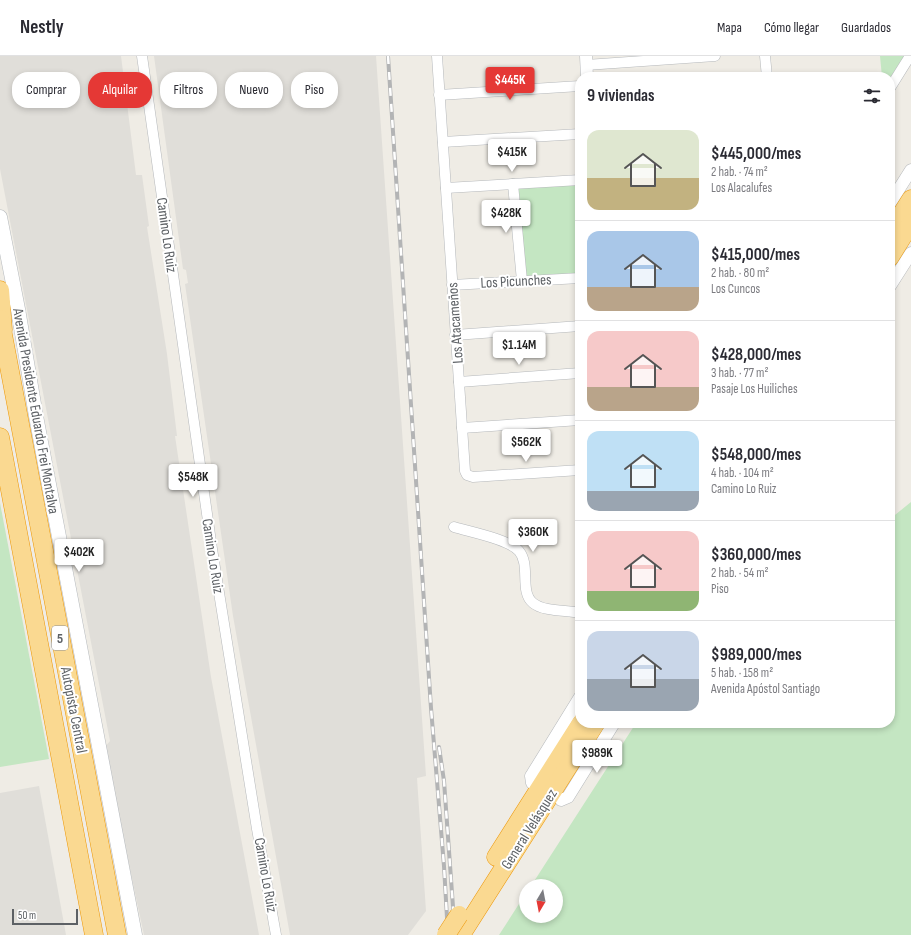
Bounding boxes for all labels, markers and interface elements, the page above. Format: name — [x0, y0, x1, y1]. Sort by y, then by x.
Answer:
text: Nestly — [20, 16, 64, 39]
text: Mapa — [717, 19, 742, 36]
text: Cómo llegar — [764, 19, 819, 36]
text: Guardados — [841, 19, 891, 36]
pin: $445K — [482, 67, 538, 101]
chip: Comprar — [12, 72, 80, 108]
chip: Alquilar — [88, 72, 152, 108]
chip: Filtros — [160, 72, 217, 108]
chip: Nuevo — [225, 72, 283, 108]
chip: Piso — [291, 72, 338, 108]
text: $445K — [495, 72, 525, 88]
icon: filters — [861, 85, 883, 107]
text: 9 viviendas — [587, 86, 655, 106]
pin: $415K — [484, 139, 540, 173]
text: $415K — [497, 144, 527, 160]
text: $445,000/mes — [711, 144, 801, 164]
icon: home — [619, 146, 667, 194]
text: 2 hab. · 74 m² — [711, 164, 768, 180]
text: Los Alacalufes — [711, 180, 772, 196]
street label: Camino Lo Ruiz — [152, 196, 181, 274]
pin: $428K — [478, 200, 534, 234]
text: $428K — [491, 205, 521, 221]
text: $415,000/mes — [711, 245, 800, 265]
icon: home — [619, 247, 667, 295]
text: 2 hab. · 80 m² — [711, 265, 769, 281]
street label: Los Picunches — [480, 270, 552, 293]
text: Los Cuncos — [711, 281, 760, 297]
street label: Los Atacameños — [443, 282, 468, 364]
street label: Avenida Presidente Eduardo Frei Montalva — [8, 306, 63, 515]
pin: $1.14M — [486, 332, 552, 366]
text: $1.14M — [502, 337, 536, 353]
text: $428,000/mes — [711, 345, 801, 365]
icon: home — [619, 347, 667, 395]
text: 3 hab. · 77 m² — [711, 365, 768, 381]
text: Pasaje Los Huiliches — [711, 381, 798, 397]
pin: $562K — [498, 429, 554, 463]
text: $562K — [511, 434, 541, 450]
text: $548,000/mes — [711, 445, 801, 465]
icon: home — [619, 447, 667, 495]
pin: $548K — [165, 464, 221, 498]
text: 4 hab. · 104 m² — [711, 465, 774, 481]
text: $548K — [178, 469, 208, 485]
text: Camino Lo Ruiz — [711, 481, 777, 497]
street label: Camino Lo Ruiz — [197, 517, 228, 596]
pin: $360K — [505, 519, 561, 553]
text: $360K — [517, 524, 549, 540]
pin: $402K — [51, 539, 107, 573]
text: $402K — [64, 544, 95, 560]
text: $360,000/mes — [711, 545, 801, 565]
icon: home — [619, 547, 667, 595]
text: 2 hab. · 54 m² — [711, 565, 769, 581]
text: Piso — [711, 581, 729, 597]
road number: 5 — [52, 626, 68, 650]
text: $989,000/mes — [711, 645, 802, 665]
icon: home — [619, 647, 667, 695]
street label: Autopista Central — [56, 664, 91, 755]
text: 5 hab. · 158 m² — [711, 665, 773, 681]
text: Avenida Apóstol Santiago — [711, 681, 820, 697]
pin: $989K — [569, 740, 625, 774]
text: $989K — [581, 745, 613, 761]
street label: General Velásquez — [497, 785, 562, 873]
street label: Camino Lo Ruiz — [250, 836, 282, 915]
north arrow — [519, 879, 563, 923]
map controls — [519, 879, 563, 923]
scale bar — [12, 907, 78, 926]
text: 50 m — [18, 909, 36, 922]

